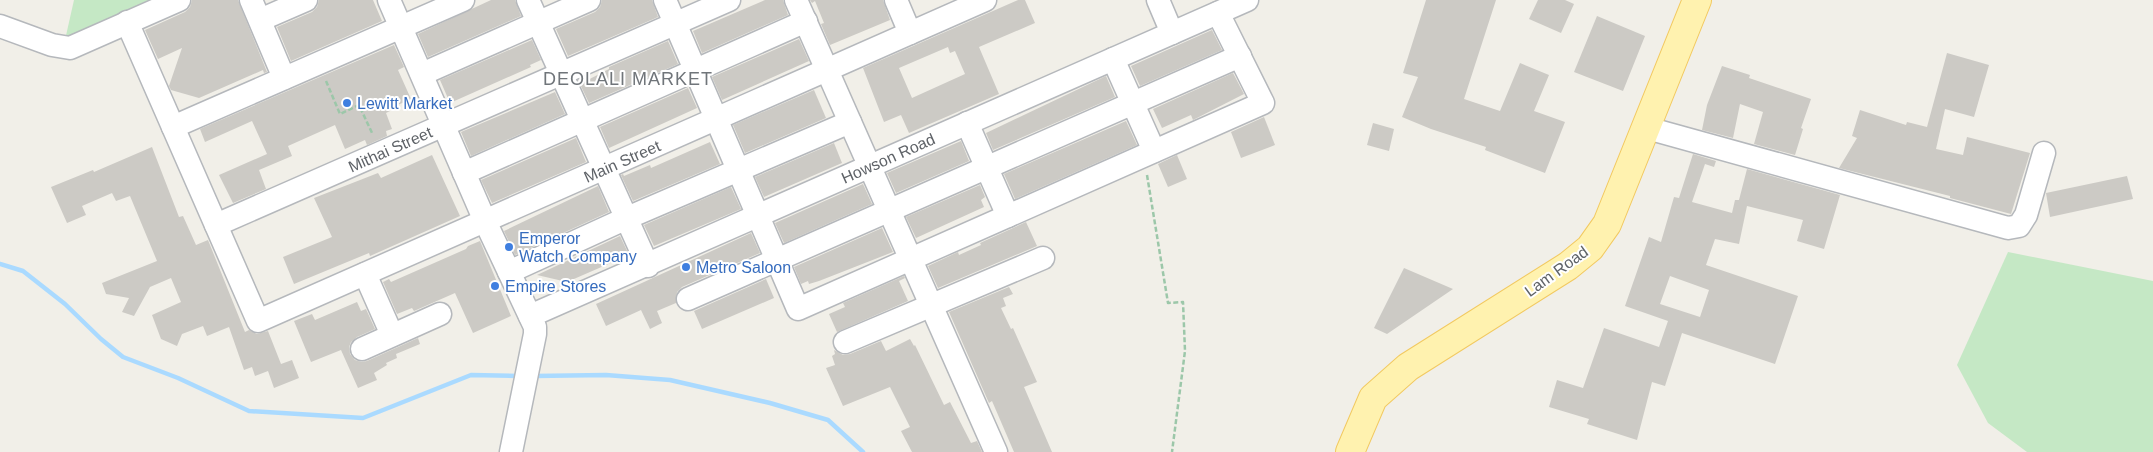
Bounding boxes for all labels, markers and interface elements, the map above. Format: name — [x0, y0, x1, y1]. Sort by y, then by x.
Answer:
district label: DEOLALI MARKET — [543, 69, 713, 89]
place label: Lewitt Market — [357, 95, 453, 112]
marker: Lewitt Market — [341, 97, 353, 109]
street label: Mithai Street — [346, 123, 435, 175]
street label: Howson Road — [839, 130, 938, 187]
street label: Main Street — [581, 137, 664, 186]
place label: Emperor Watch Company — [519, 230, 637, 265]
marker: Emperor Watch Company — [503, 241, 515, 253]
street label: Lam Road — [1521, 243, 1591, 300]
place label: Metro Saloon — [696, 259, 791, 276]
marker: Metro Saloon — [680, 261, 692, 273]
place label: Empire Stores — [505, 278, 606, 295]
marker: Empire Stores — [489, 280, 501, 292]

